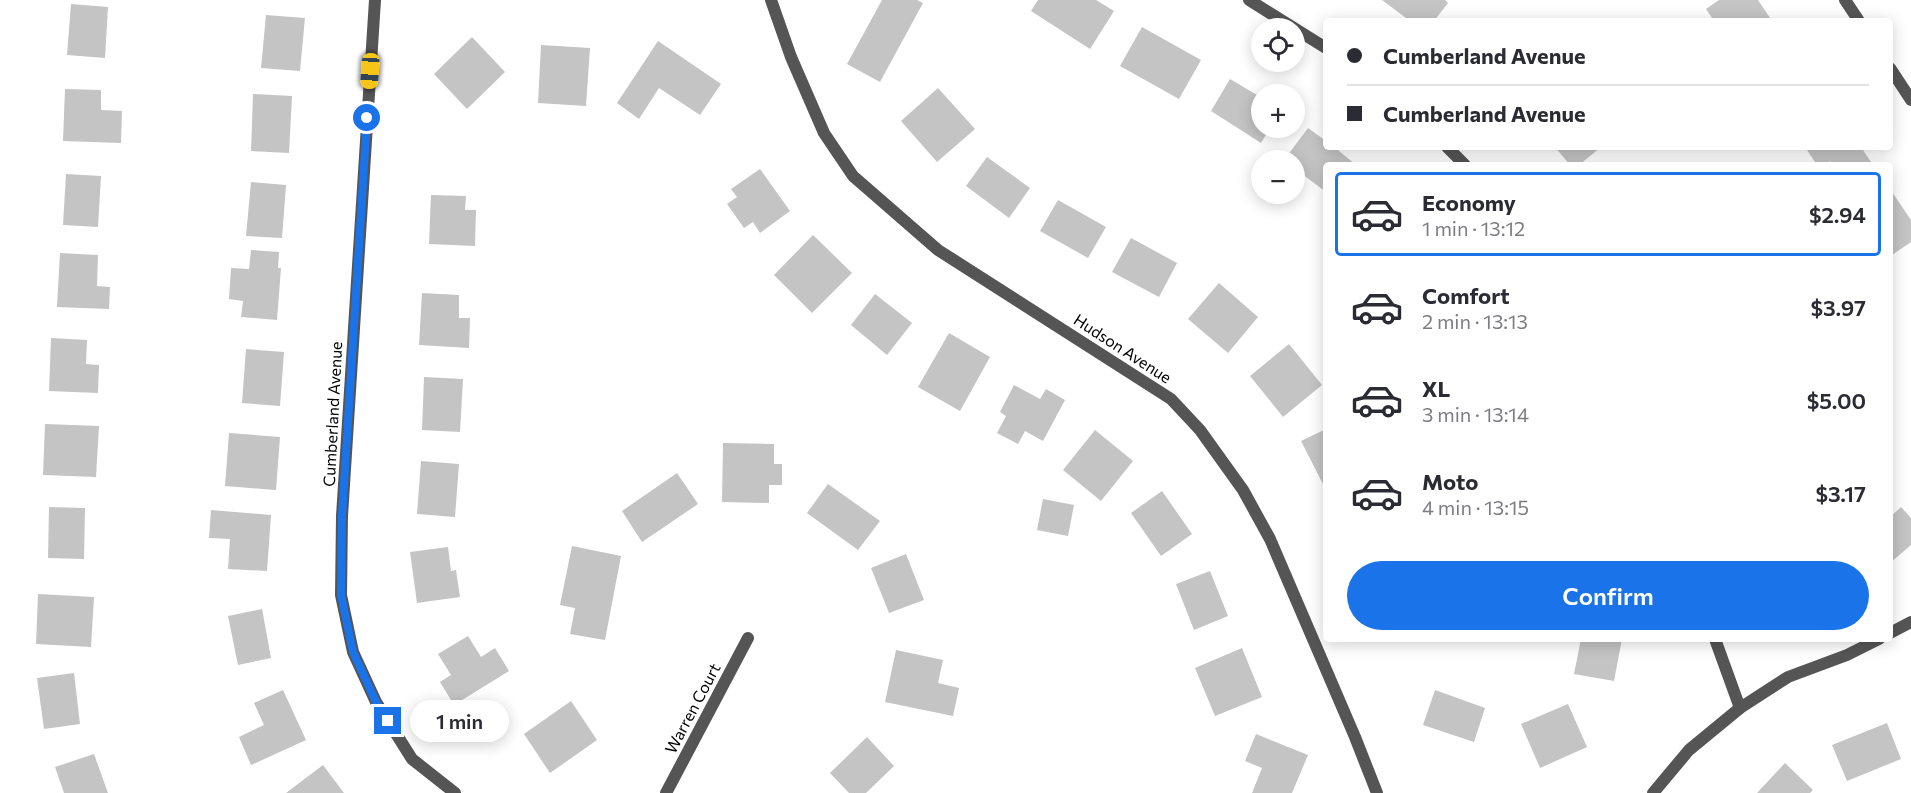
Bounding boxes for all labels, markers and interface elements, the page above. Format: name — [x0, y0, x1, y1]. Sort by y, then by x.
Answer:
map controls — [1251, 18, 1305, 204]
button: locate — [1251, 18, 1305, 72]
text: Cumberland Avenue — [1383, 42, 1586, 69]
car — [360, 52, 380, 90]
button: + — [1251, 84, 1305, 138]
text: Cumberland Avenue — [1383, 100, 1586, 127]
route start — [353, 104, 380, 131]
button: − — [1251, 150, 1305, 204]
icon: car — [1350, 187, 1404, 241]
text: Economy — [1422, 189, 1516, 216]
text: $2.94 — [1809, 201, 1866, 228]
text: 1 min · 13:12 — [1422, 216, 1525, 240]
icon: car — [1350, 280, 1404, 334]
text: Comfort — [1422, 282, 1510, 309]
text: $3.97 — [1811, 294, 1866, 321]
street label: Hudson Avenue — [1071, 309, 1175, 387]
text: 2 min · 13:13 — [1422, 309, 1528, 333]
street label: Cumberland Avenue — [319, 341, 345, 487]
icon: car — [1350, 373, 1404, 427]
text: XL — [1422, 375, 1450, 402]
text: $5.00 — [1807, 387, 1866, 414]
text: 3 min · 13:14 — [1422, 402, 1529, 426]
icon: car — [1350, 466, 1404, 520]
text: Moto — [1422, 468, 1478, 495]
text: $3.17 — [1815, 480, 1866, 507]
text: 4 min · 13:15 — [1422, 495, 1529, 519]
button: Confirm — [1347, 561, 1869, 630]
street label: Warren Court — [660, 659, 724, 756]
callout: 1 min — [409, 700, 508, 742]
route end — [374, 707, 401, 734]
text: 1 min — [436, 709, 483, 733]

